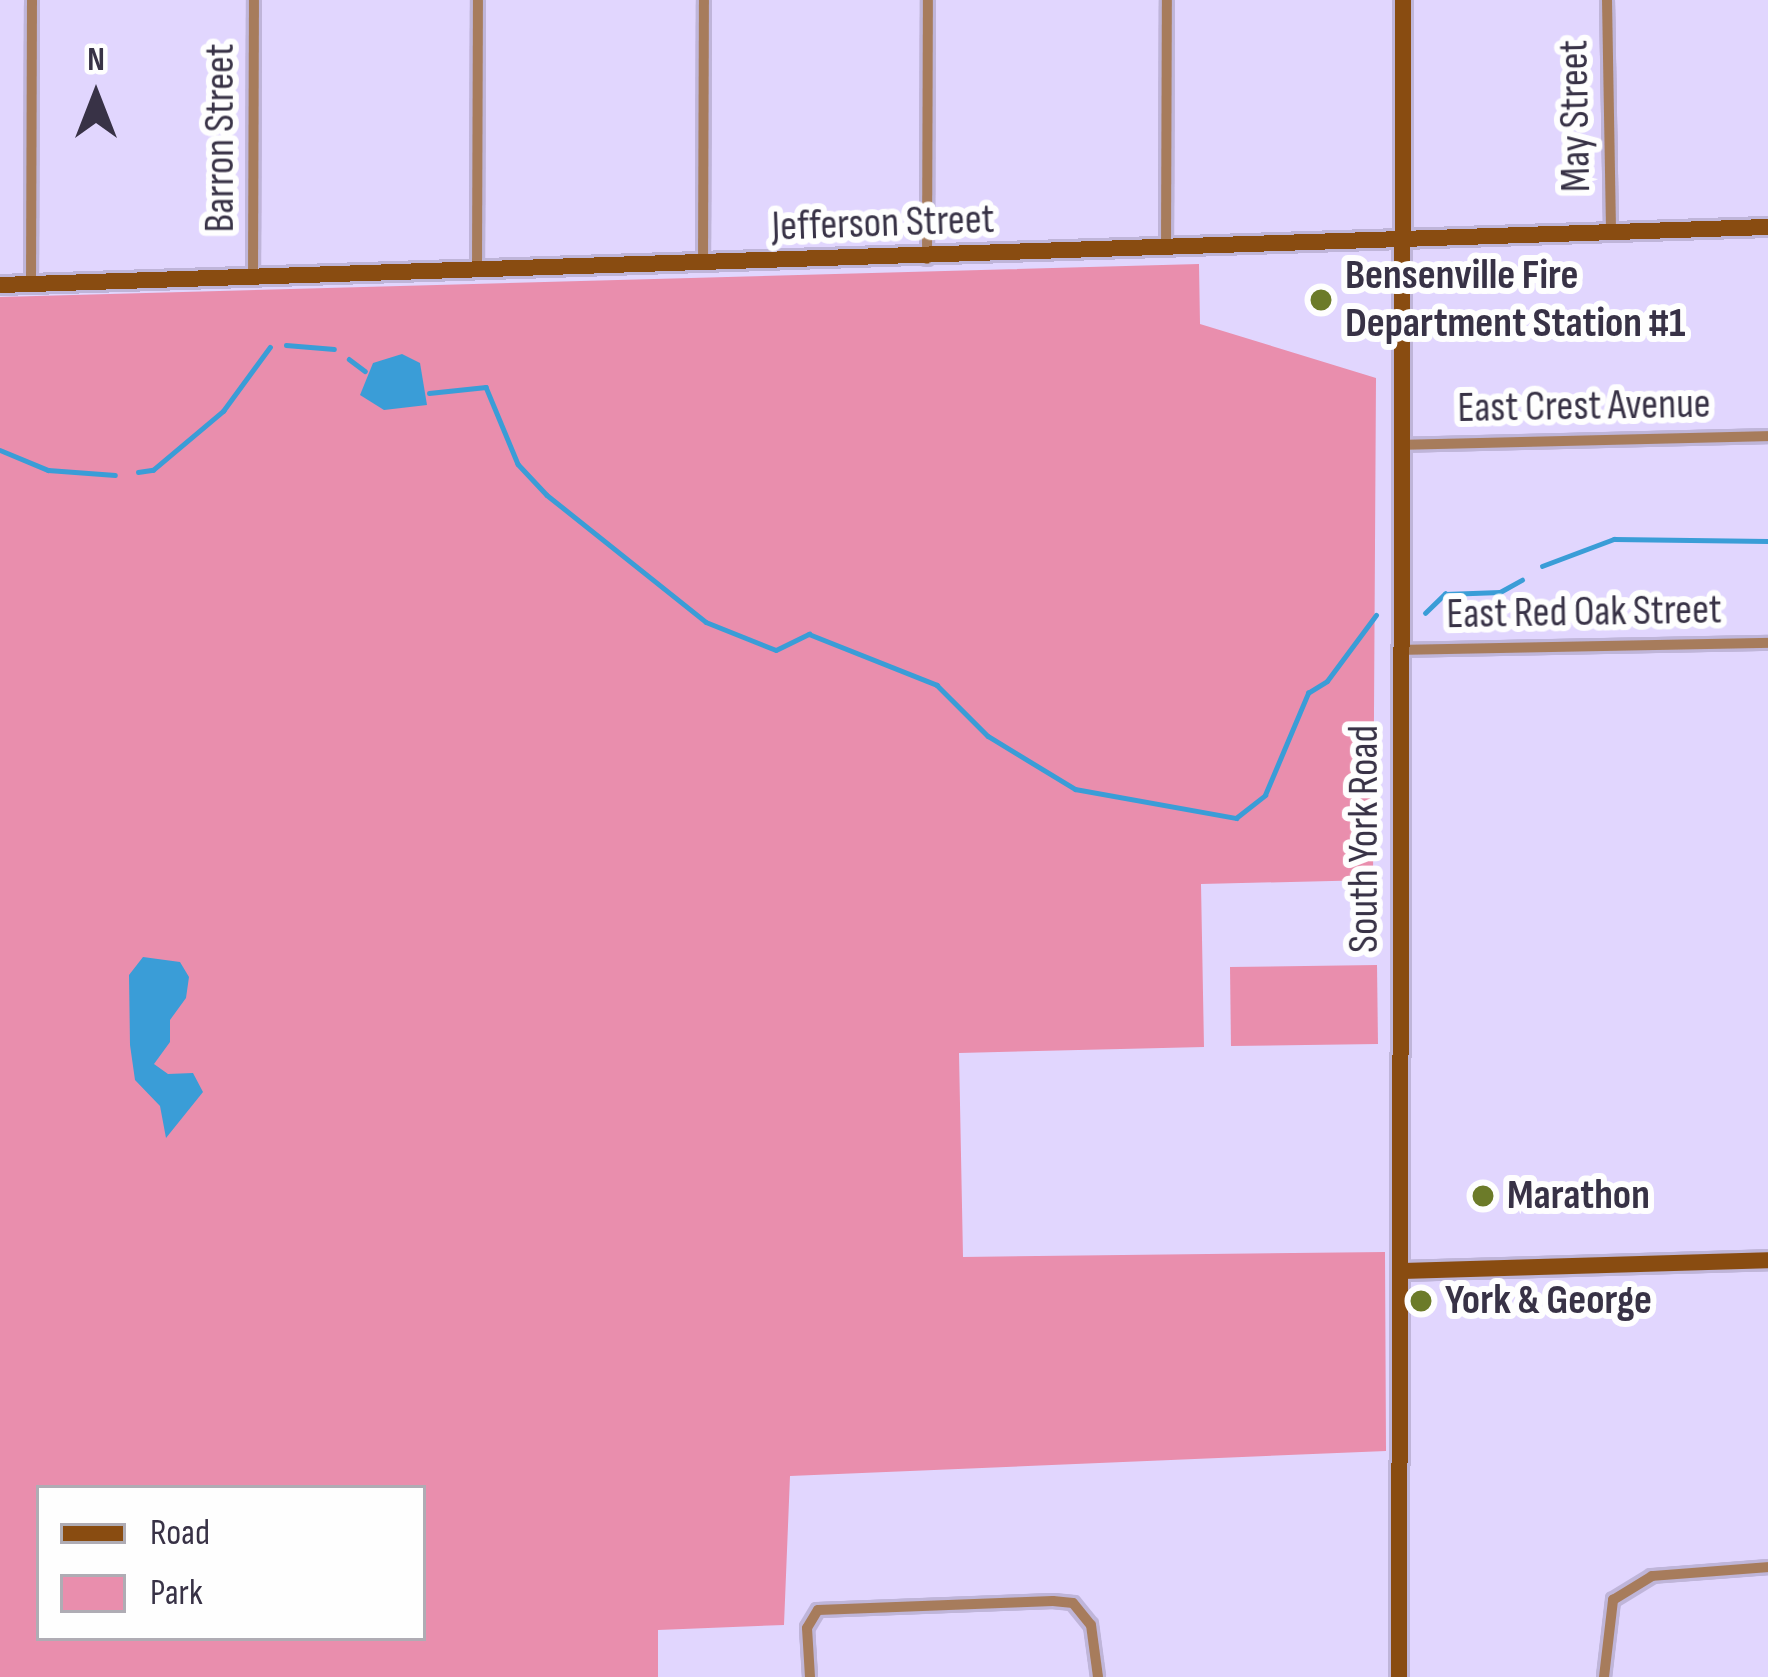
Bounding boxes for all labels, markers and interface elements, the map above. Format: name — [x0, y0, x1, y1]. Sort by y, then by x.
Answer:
north arrow — [36, 36, 156, 156]
street label: May Street — [1549, 39, 1603, 193]
text: N — [87, 40, 105, 80]
street label: Barron Street — [196, 43, 246, 233]
street label: Jefferson Street — [771, 195, 995, 253]
place label: Bensenville Fire Department Station #1 — [1345, 251, 1685, 350]
marker: Bensenville Fire Department Station #1 — [1308, 287, 1334, 313]
street label: East Crest Avenue — [1457, 380, 1711, 434]
street label: East Red Oak Street — [1446, 585, 1722, 641]
street label: South York Road — [1340, 725, 1390, 953]
place label: Marathon — [1507, 1171, 1650, 1221]
marker: Marathon — [1470, 1183, 1496, 1209]
place label: York & George — [1445, 1276, 1652, 1326]
marker: York & George — [1408, 1288, 1434, 1314]
legend — [36, 1485, 426, 1641]
text: Road — [150, 1512, 210, 1555]
text: Park — [150, 1572, 203, 1615]

